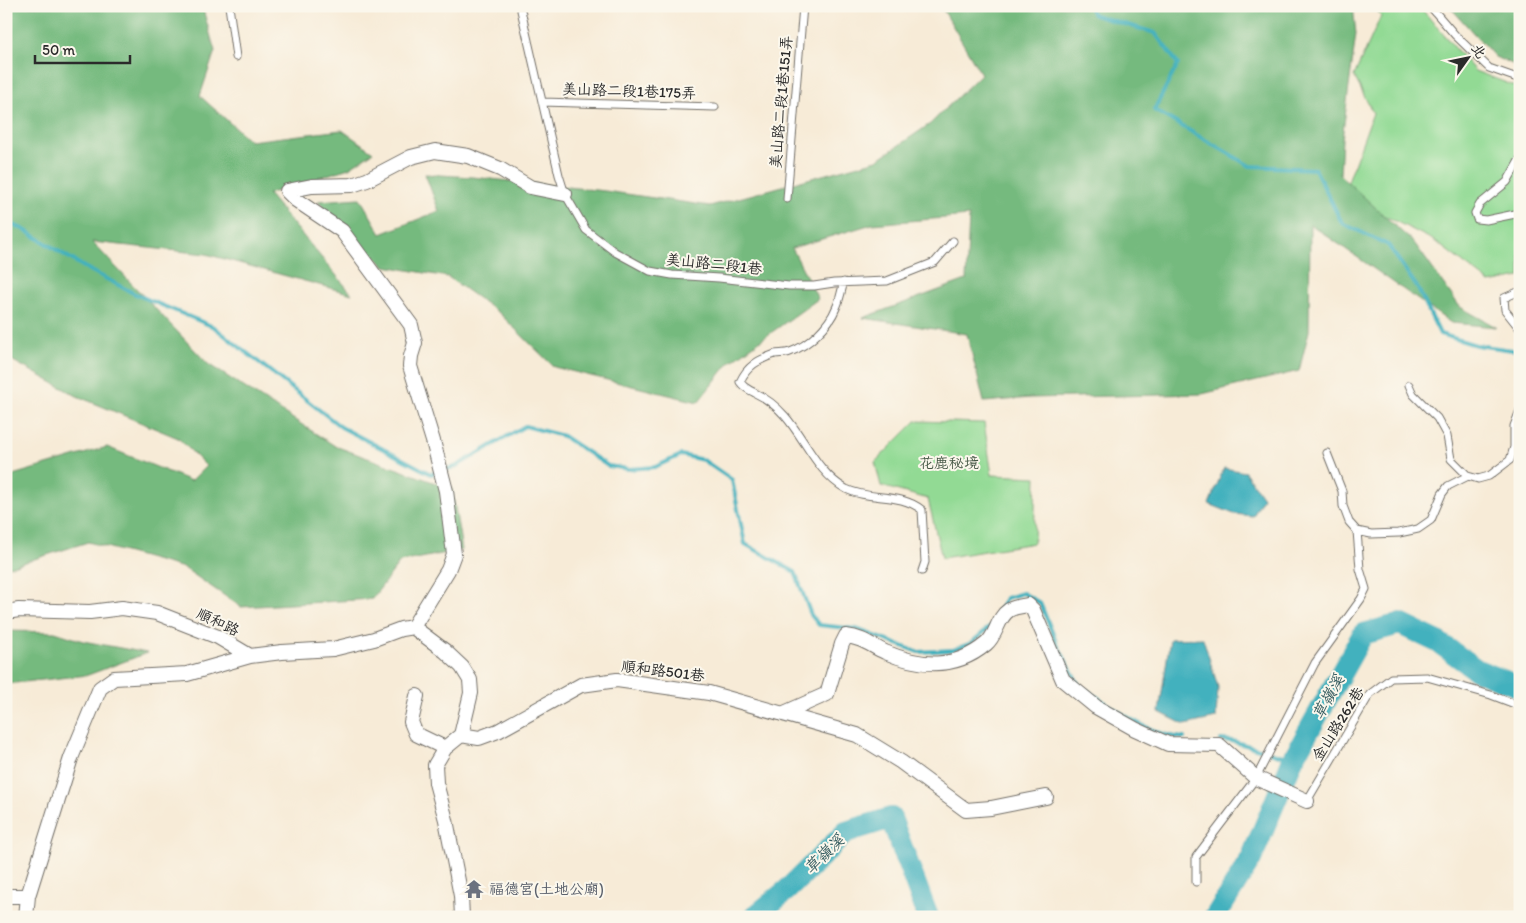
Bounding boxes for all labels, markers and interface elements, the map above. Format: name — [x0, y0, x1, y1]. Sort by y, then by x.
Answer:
scale bar — [35, 32, 130, 64]
north arrow — [1444, 32, 1494, 82]
street label: 美山路二段1巷151弄 — [766, 35, 796, 169]
text: 50 m — [42, 41, 75, 59]
text: 北 — [1468, 41, 1489, 62]
street label: 美山路二段1巷175弄 — [562, 80, 696, 102]
street label: 美山路二段1巷 — [665, 250, 763, 278]
park label: 花鹿秘境 — [919, 454, 979, 472]
street label: 順和路 — [194, 604, 242, 640]
street label: 順和路501巷 — [620, 657, 706, 685]
water label: 草嶺溪 — [1308, 671, 1348, 723]
street label: 金山路262巷 — [1308, 684, 1368, 764]
water label: 草嶺溪 — [800, 830, 849, 878]
temple icon: 福德宮(土地公廟) — [463, 878, 485, 900]
place label: 福德宮(土地公廟) — [489, 880, 604, 898]

